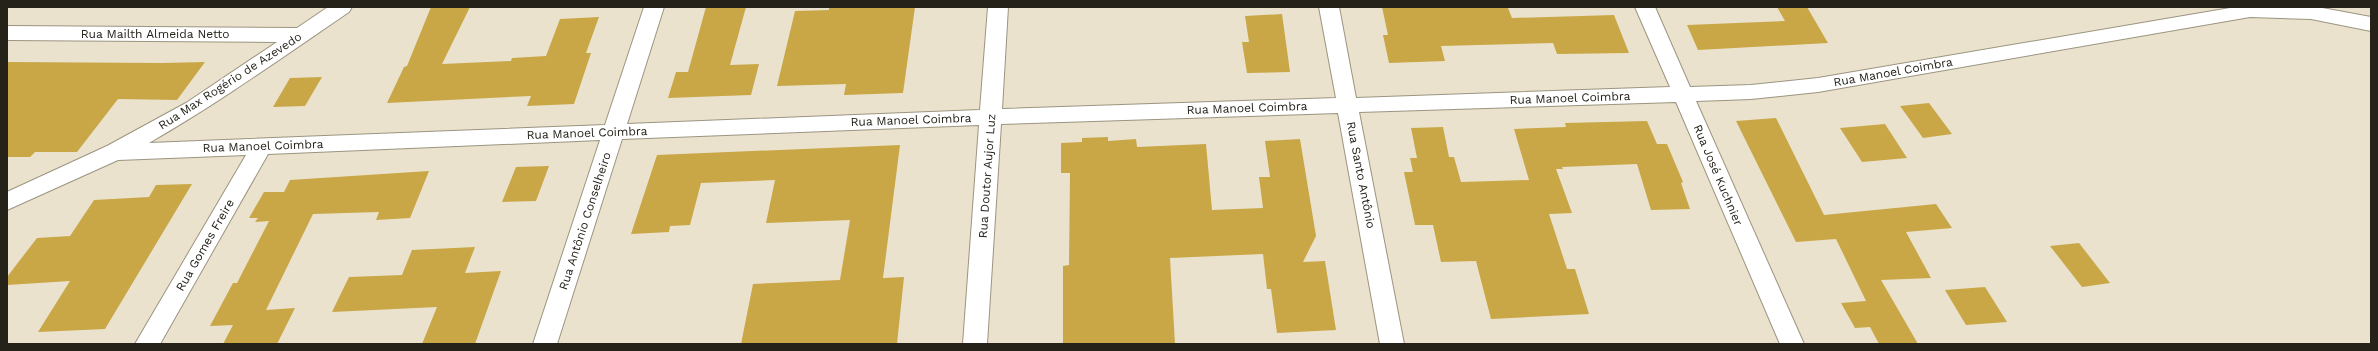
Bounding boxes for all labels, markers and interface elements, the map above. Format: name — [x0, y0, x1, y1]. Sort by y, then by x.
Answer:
street label: Rua Mailth Almeida Netto — [81, 27, 229, 41]
street label: Rua Max Rogério de Azevedo — [156, 29, 304, 133]
street label: Rua Manoel Coimbra — [1832, 55, 1954, 89]
street label: Rua Manoel Coimbra — [1509, 89, 1631, 107]
street label: Rua Manoel Coimbra — [1186, 99, 1308, 117]
street label: Rua Manoel Coimbra — [850, 111, 972, 129]
street label: Rua Doutor Aujor Luz — [976, 113, 998, 239]
street label: Rua Santo Antônio — [1344, 120, 1378, 230]
street label: Rua José Kuchnier — [1690, 122, 1746, 228]
street label: Rua Manoel Coimbra — [526, 124, 648, 142]
street label: Rua Manoel Coimbra — [202, 137, 324, 155]
street label: Rua Antônio Conselheiro — [556, 150, 614, 292]
street label: Rua Gomes Freire — [173, 196, 237, 293]

